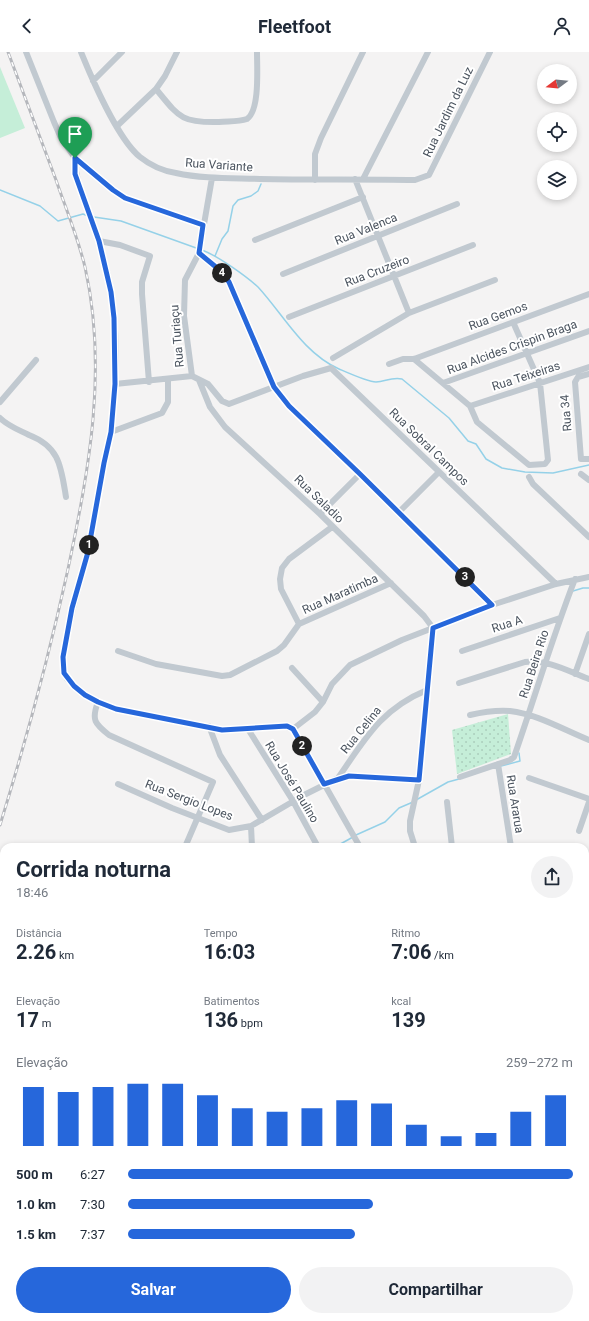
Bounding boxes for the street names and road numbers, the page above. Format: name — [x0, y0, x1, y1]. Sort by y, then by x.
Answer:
street label: Rua Jardim da Luz — [420, 64, 476, 159]
street label: Rua Variante — [185, 156, 253, 174]
street label: Rua Valenca — [333, 210, 399, 248]
street label: Rua Cruzeiro — [343, 252, 411, 290]
street label: Rua Gemos — [467, 299, 529, 333]
street label: Rua Turiaçu — [167, 304, 187, 368]
street label: Rua Alcides Crispin Braga — [445, 317, 579, 377]
street label: Rua Teixeiras — [490, 358, 562, 394]
street label: Rua 34 — [557, 394, 575, 432]
street label: Rua Sobral Campos — [386, 405, 472, 489]
street label: Rua Saladio — [291, 472, 347, 526]
street label: Rua Maratimba — [300, 571, 380, 617]
street label: Rua A — [490, 612, 524, 636]
street label: Rua Beira Rio — [516, 628, 552, 700]
street label: Rua Celina — [338, 704, 384, 756]
street label: Rua José Paulino — [262, 739, 322, 825]
street label: Rua Ararua — [503, 774, 527, 834]
street label: Rua Sergio Lopes — [143, 777, 235, 823]

